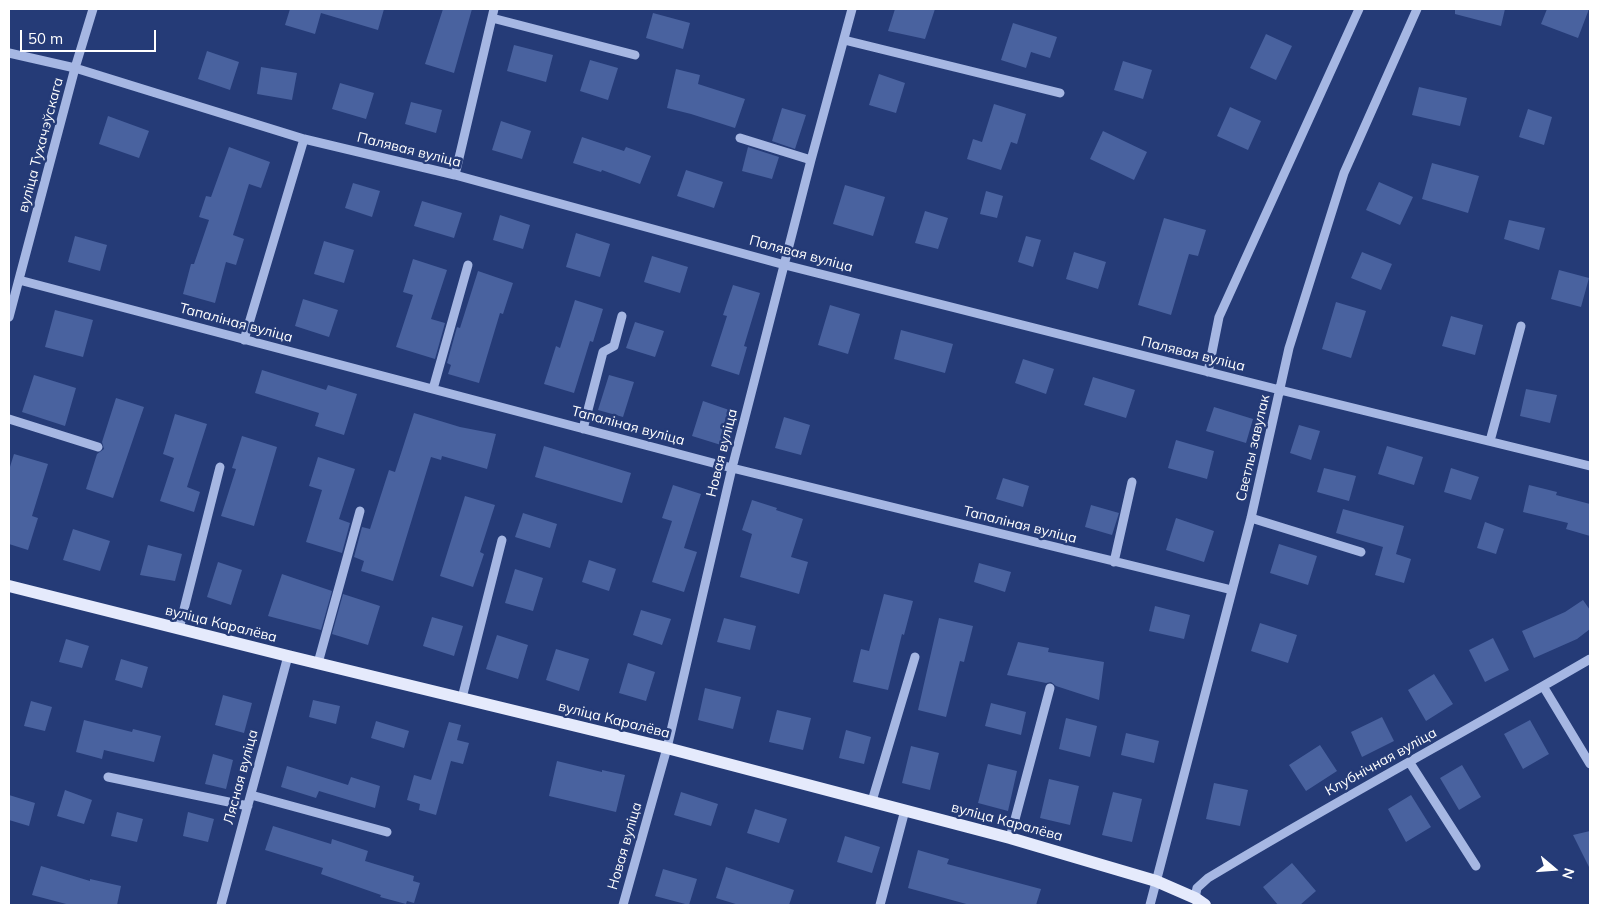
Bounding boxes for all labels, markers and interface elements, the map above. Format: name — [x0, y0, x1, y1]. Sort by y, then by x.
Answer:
scale bar — [22, 20, 159, 52]
text: 50 m — [28, 29, 63, 48]
street label: вуліца Тухачэўскага — [15, 76, 67, 214]
street label: Палявая вуліца — [355, 129, 463, 171]
street label: Палявая вуліца — [747, 232, 855, 276]
street label: Тапаліная вуліца — [178, 300, 294, 346]
street label: Палявая вуліца — [1139, 333, 1247, 375]
street label: Светлы завулак — [1233, 393, 1273, 503]
street label: Тапаліная вуліца — [570, 403, 686, 449]
street label: Новая вуліца — [703, 407, 741, 499]
street label: Тапаліная вуліца — [961, 503, 1079, 547]
street label: вуліца Каралёва — [163, 602, 279, 646]
street label: вуліца Каралёва — [556, 698, 672, 742]
street label: Клубнічная вуліца — [1322, 724, 1440, 800]
street label: Лясная вуліца — [220, 728, 262, 826]
street label: вуліца Каралёва — [950, 799, 1064, 845]
street label: Новая вуліца — [604, 800, 646, 892]
north arrow — [1529, 844, 1579, 894]
text: N — [1558, 866, 1578, 881]

